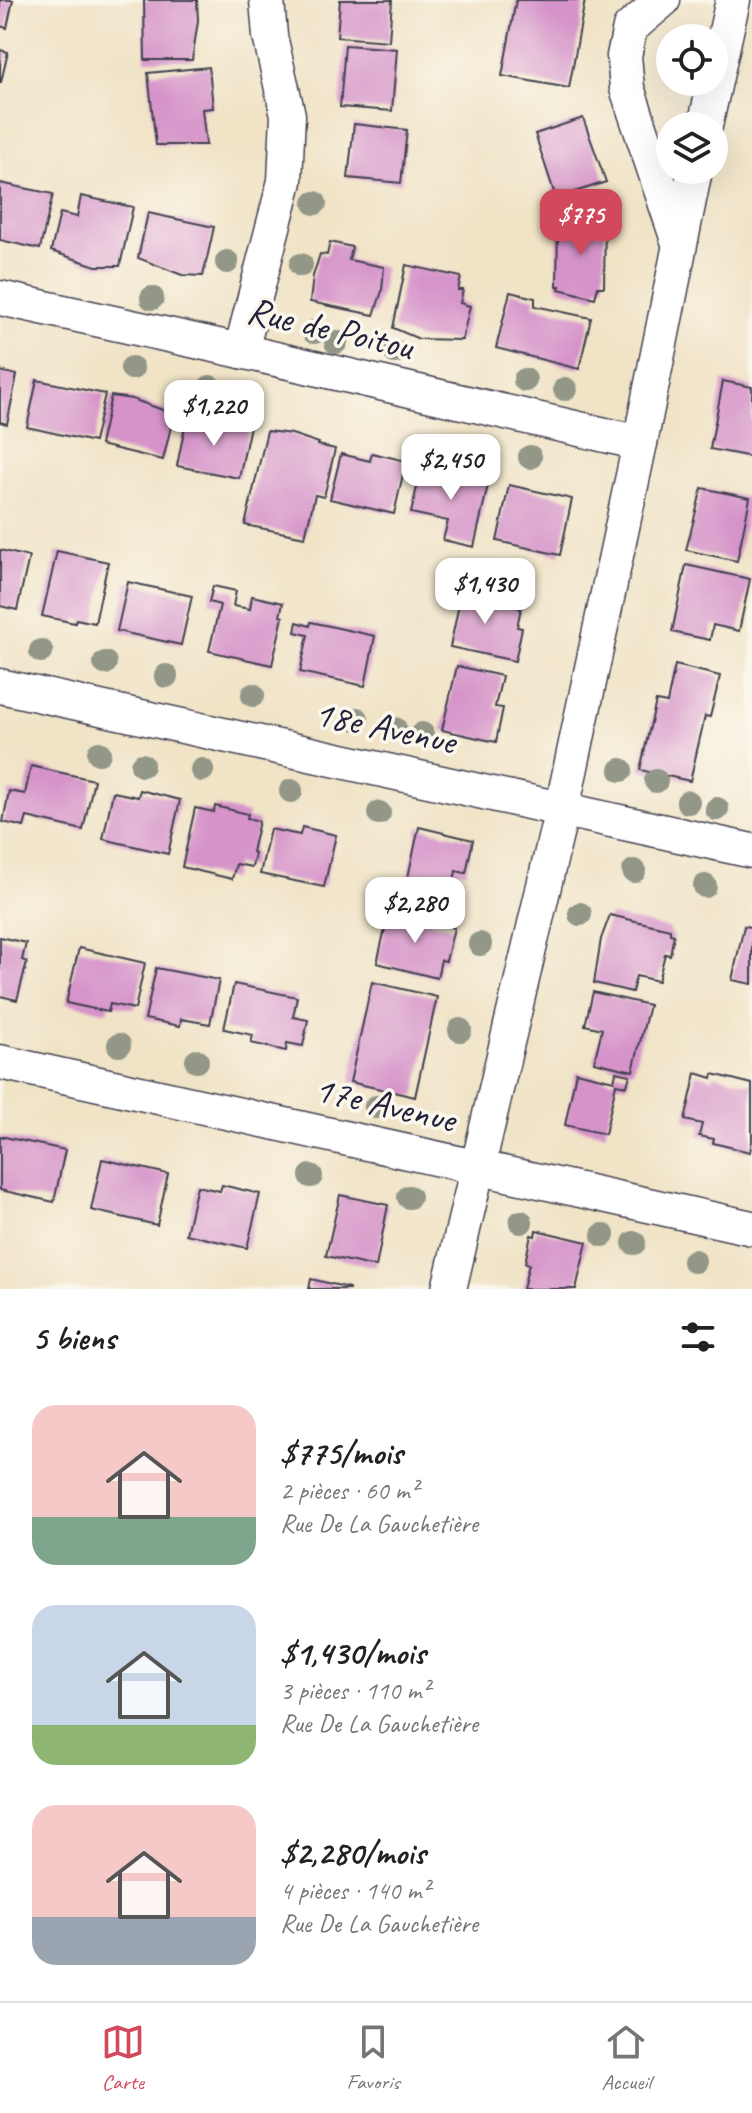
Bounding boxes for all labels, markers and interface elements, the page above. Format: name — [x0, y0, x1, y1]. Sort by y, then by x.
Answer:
map controls — [656, 24, 728, 184]
button: locate — [656, 24, 728, 96]
button: layers — [656, 112, 728, 184]
pin: $775 — [534, 189, 628, 257]
text: $775 — [558, 198, 604, 231]
street label: Rue de Poitou — [243, 286, 419, 370]
pin: $1,220 — [149, 380, 279, 448]
text: $1,220 — [182, 389, 246, 422]
pin: $2,450 — [386, 434, 516, 502]
text: $2,450 — [419, 443, 483, 476]
pin: $1,430 — [420, 558, 550, 626]
text: $1,430 — [453, 567, 517, 600]
street label: 18e Avenue — [310, 689, 462, 765]
pin: $2,280 — [350, 877, 480, 945]
text: $2,280 — [383, 886, 447, 919]
street label: 17e Avenue — [310, 1065, 463, 1144]
icon: filters — [676, 1315, 720, 1359]
text: 5 biens — [32, 1316, 116, 1359]
text: $775/mois — [280, 1431, 403, 1474]
icon: home — [96, 1437, 192, 1533]
text: 2 pièces · 60 m² — [280, 1474, 418, 1507]
text: Rue De La Gauchetière — [280, 1507, 478, 1540]
text: $1,430/mois — [280, 1631, 425, 1674]
icon: home — [96, 1637, 192, 1733]
text: 3 pièces · 110 m² — [280, 1674, 429, 1707]
text: Rue De La Gauchetière — [280, 1707, 478, 1740]
text: $2,280/mois — [280, 1831, 425, 1874]
icon: home — [96, 1837, 192, 1933]
text: 4 pièces · 140 m² — [280, 1874, 429, 1907]
text: Rue De La Gauchetière — [280, 1907, 478, 1940]
tab: Carte — [101, 2020, 145, 2096]
tab: Favoris — [347, 2020, 400, 2096]
tab: Accueil — [601, 2020, 651, 2096]

